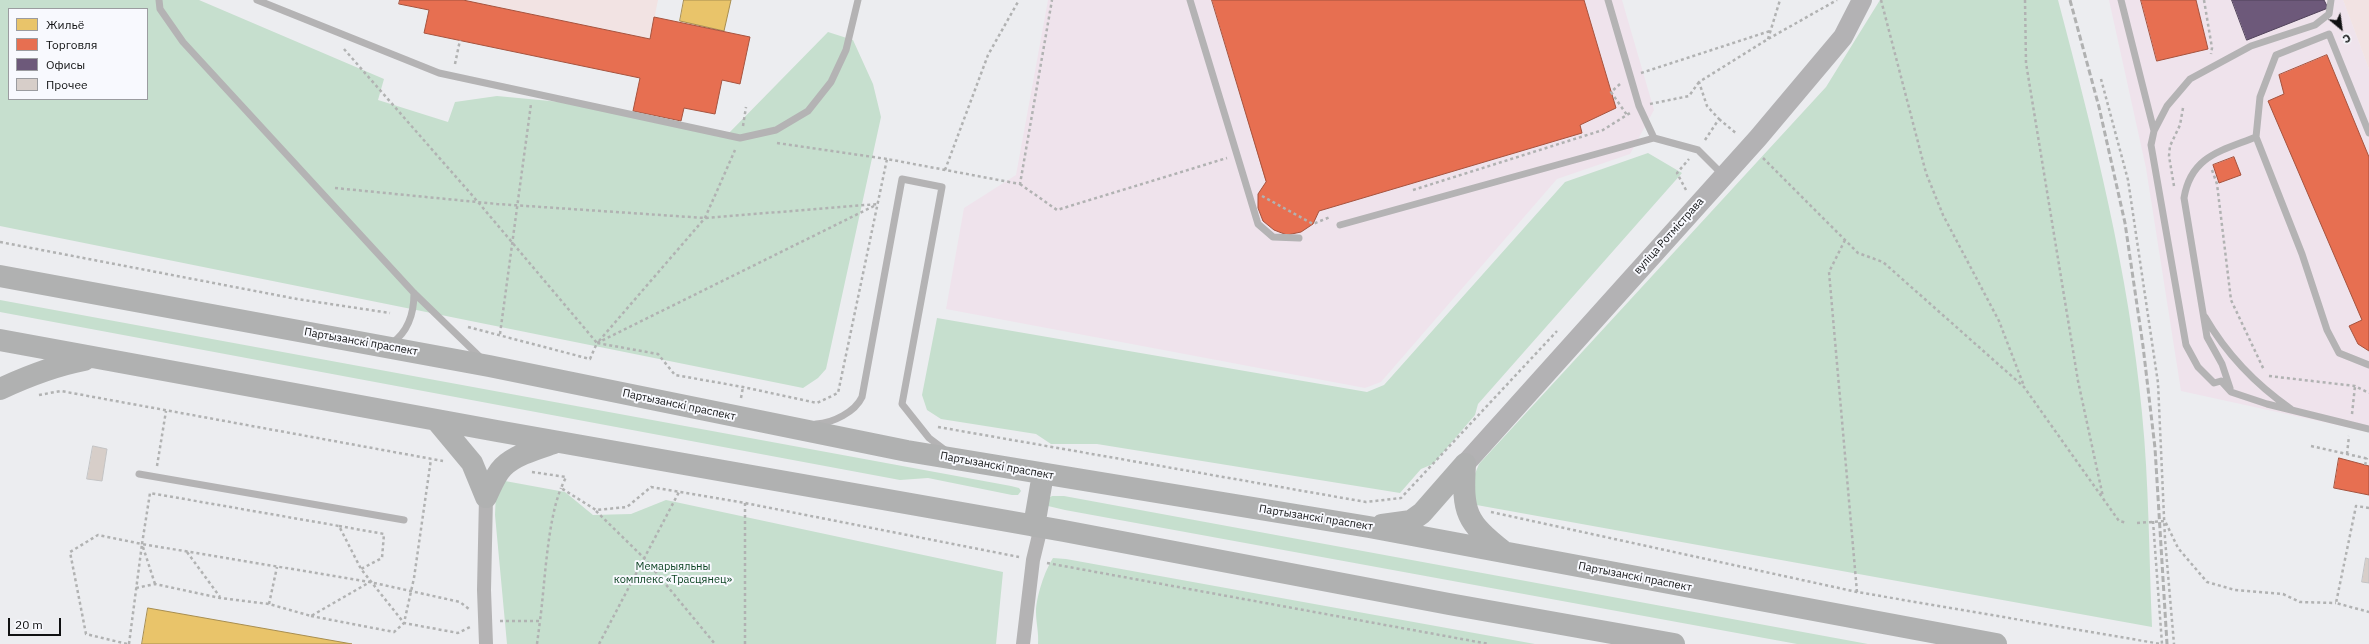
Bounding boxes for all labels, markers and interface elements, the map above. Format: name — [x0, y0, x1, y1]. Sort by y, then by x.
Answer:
legend — [8, 8, 148, 100]
north arrow — [2321, 8, 2361, 48]
text: Жильё — [46, 17, 84, 32]
text: С — [2340, 31, 2353, 46]
text: Торговля — [46, 37, 97, 52]
text: Офисы — [46, 57, 85, 72]
text: Прочее — [46, 77, 88, 92]
street label: вуліца Ротмістрава — [1631, 195, 1707, 277]
street label: Партызанскі праспект — [303, 325, 419, 359]
street label: Партызанскі праспект — [621, 387, 737, 423]
street label: Партызанскі праспект — [939, 449, 1055, 483]
street label: Партызанскі праспект — [1258, 502, 1374, 534]
park label: Мемарыяльны комплекс «Трасцянец» — [614, 560, 732, 586]
street label: Партызанскі праспект — [1577, 560, 1693, 594]
scale bar — [10, 610, 63, 636]
text: 20 m — [15, 617, 43, 632]

